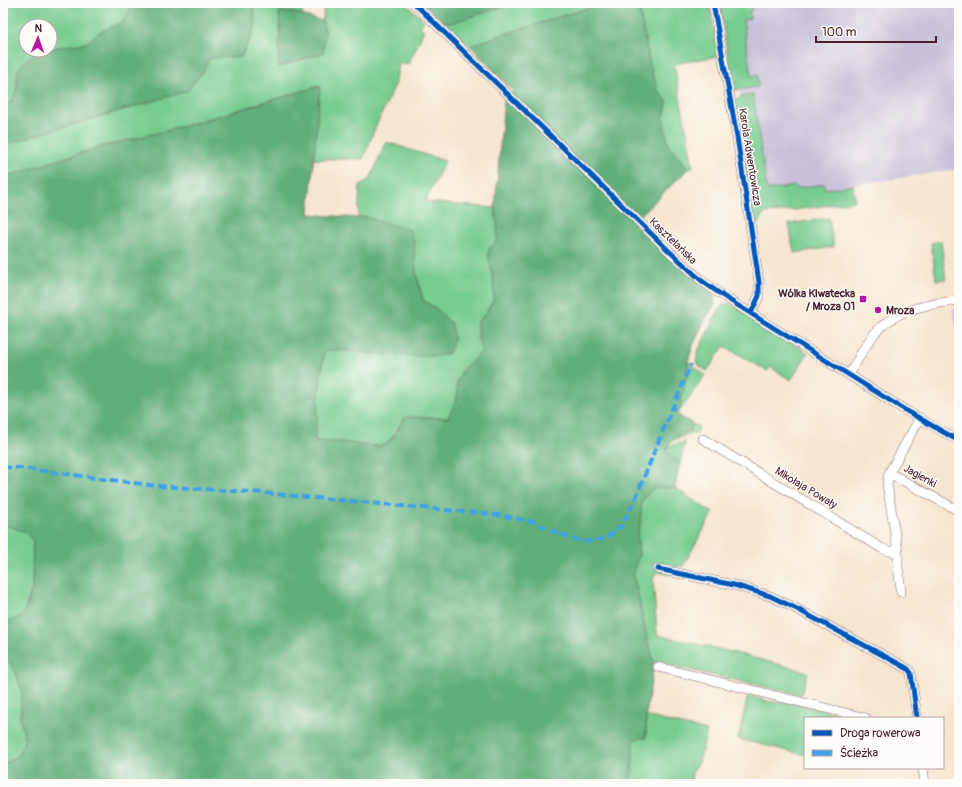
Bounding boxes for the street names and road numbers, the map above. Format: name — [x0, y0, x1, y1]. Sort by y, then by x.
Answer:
street label: Karola Adwentowicza — [736, 107, 764, 207]
street label: Kasztelańska — [647, 215, 699, 267]
street label: Jagienki — [901, 462, 939, 490]
street label: Mikołaja Powały — [773, 464, 840, 512]

